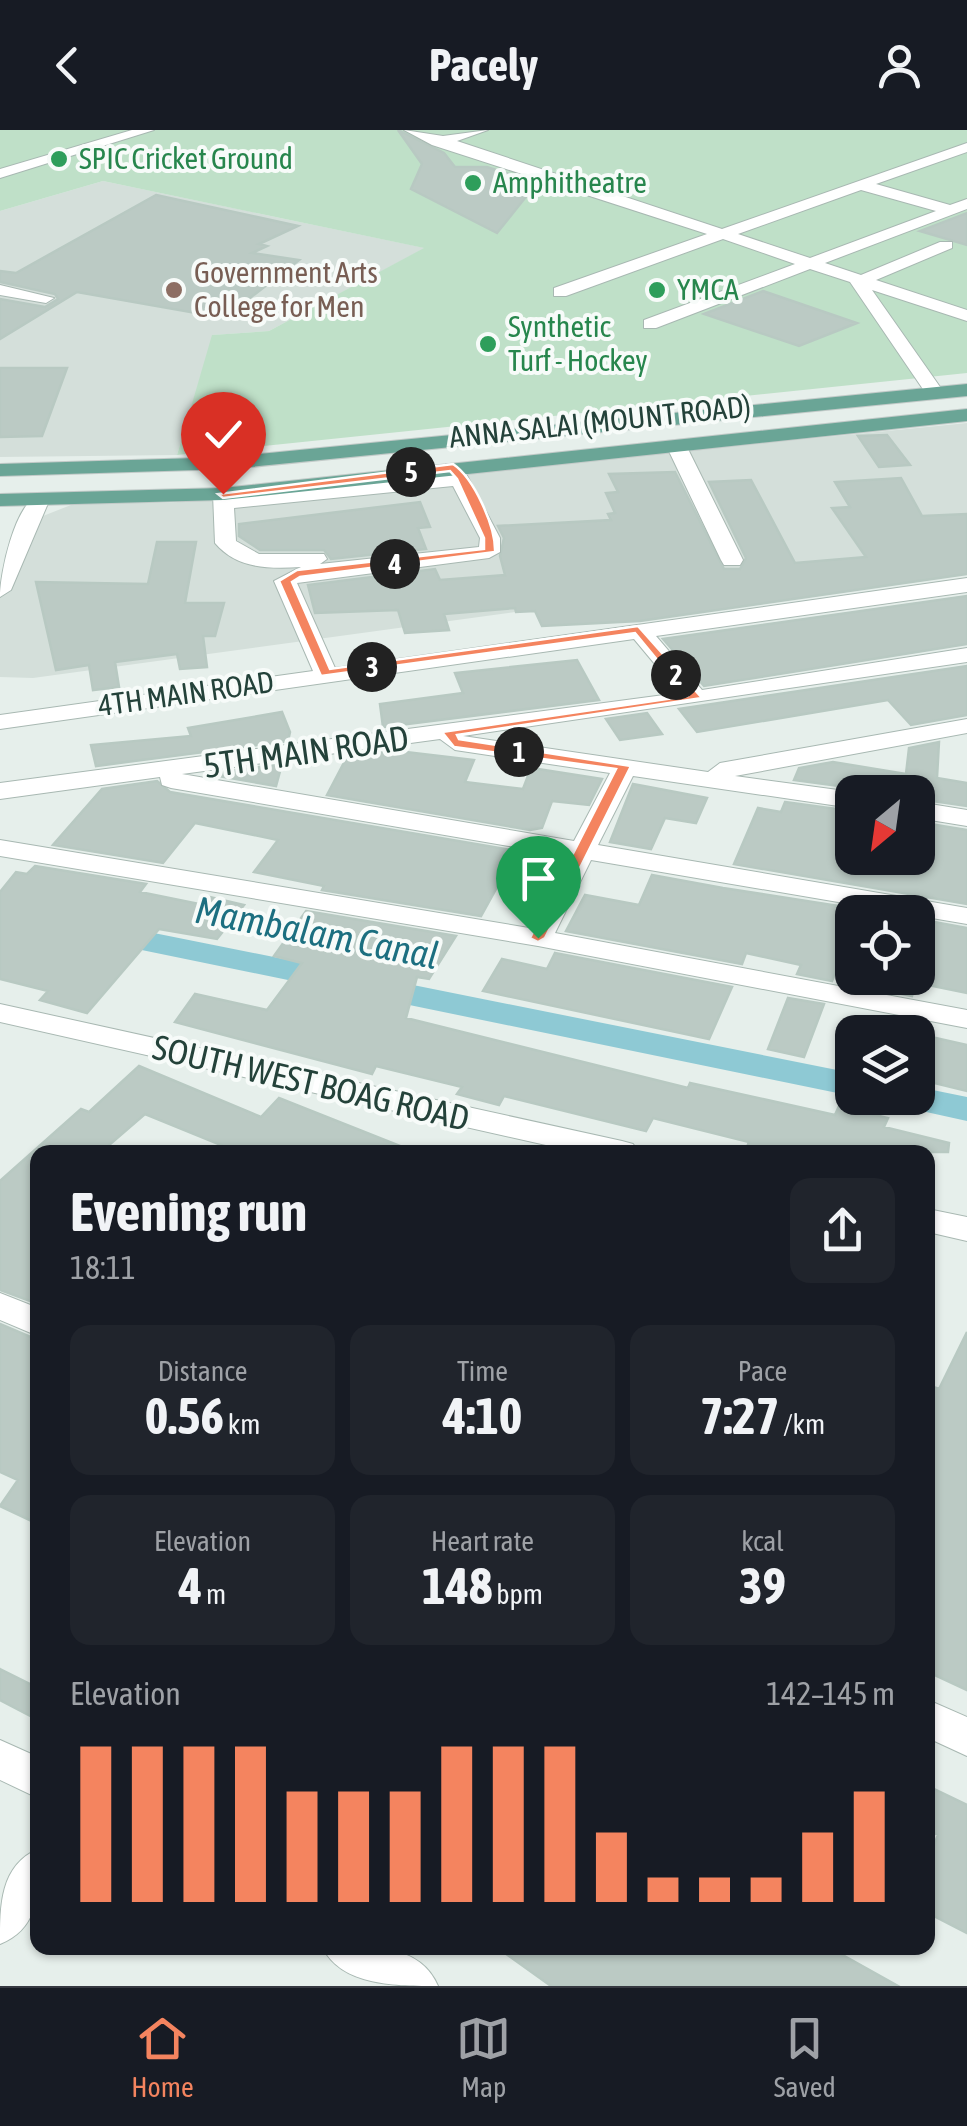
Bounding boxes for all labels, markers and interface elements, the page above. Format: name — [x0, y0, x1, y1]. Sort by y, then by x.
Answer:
icon: back — [40, 38, 95, 93]
icon: person — [872, 38, 927, 93]
text: Pacely — [429, 39, 538, 91]
place label: SPIC Cricket Ground — [79, 141, 293, 175]
marker: SPIC Cricket Ground — [48, 148, 70, 170]
place label: Amphitheatre — [493, 165, 647, 199]
marker: Amphitheatre — [462, 172, 484, 194]
place label: Government Arts College for Men — [194, 255, 378, 323]
place label: YMCA — [677, 272, 739, 306]
marker: Government Arts College for Men — [163, 279, 185, 301]
marker: YMCA — [646, 279, 668, 301]
place label: Synthetic Turf - Hockey — [508, 309, 648, 377]
marker: Synthetic Turf - Hockey — [477, 333, 499, 355]
street label: ANNA SALAI (MOUNT ROAD) — [448, 388, 752, 454]
pin — [181, 392, 266, 495]
icon: check — [196, 407, 251, 462]
pin: 5 — [386, 447, 436, 497]
text: 5 — [404, 456, 418, 488]
pin: 4 — [370, 539, 420, 589]
text: 4 — [388, 548, 402, 580]
pin: 3 — [347, 642, 397, 692]
pin: 2 — [651, 650, 701, 700]
text: 3 — [365, 651, 379, 683]
text: 2 — [669, 659, 683, 691]
street label: 4TH MAIN ROAD — [96, 664, 276, 722]
street label: 5TH MAIN ROAD — [201, 717, 411, 785]
pin: 1 — [494, 727, 544, 777]
text: 1 — [512, 736, 526, 768]
north arrow — [835, 775, 935, 875]
map controls — [835, 775, 935, 1115]
pin — [496, 836, 581, 939]
icon: arrive — [511, 851, 566, 906]
water label: Mambalam Canal — [192, 888, 442, 977]
button: locate — [835, 895, 935, 995]
button: layers — [835, 1015, 935, 1115]
street label: SOUTH WEST BOAG ROAD — [149, 1026, 473, 1138]
button: share — [790, 1178, 895, 1283]
text: Evening run — [70, 1180, 307, 1243]
text: 18:11 — [70, 1249, 136, 1286]
text: Distance — [158, 1355, 247, 1387]
text: Time — [457, 1355, 508, 1387]
text: Pace — [738, 1355, 787, 1387]
text: 0.56 — [145, 1387, 224, 1445]
text: 4:10 — [443, 1387, 522, 1445]
text: 7:27 — [700, 1387, 779, 1445]
text: km — [224, 1408, 260, 1440]
text: /km — [779, 1408, 825, 1440]
text: Elevation — [154, 1525, 251, 1557]
text: Heart rate — [431, 1525, 534, 1557]
text: kcal — [741, 1525, 784, 1557]
text: 4 — [179, 1557, 202, 1615]
text: 148 — [422, 1557, 492, 1615]
text: 39 — [739, 1557, 786, 1615]
text: m — [202, 1578, 226, 1610]
text: bpm — [492, 1578, 543, 1610]
text: Elevation — [70, 1675, 181, 1712]
text: 142–145 m — [766, 1675, 895, 1712]
tab: Home — [131, 2011, 194, 2103]
tab: Map — [456, 2011, 511, 2103]
tab: Saved — [774, 2011, 836, 2103]

